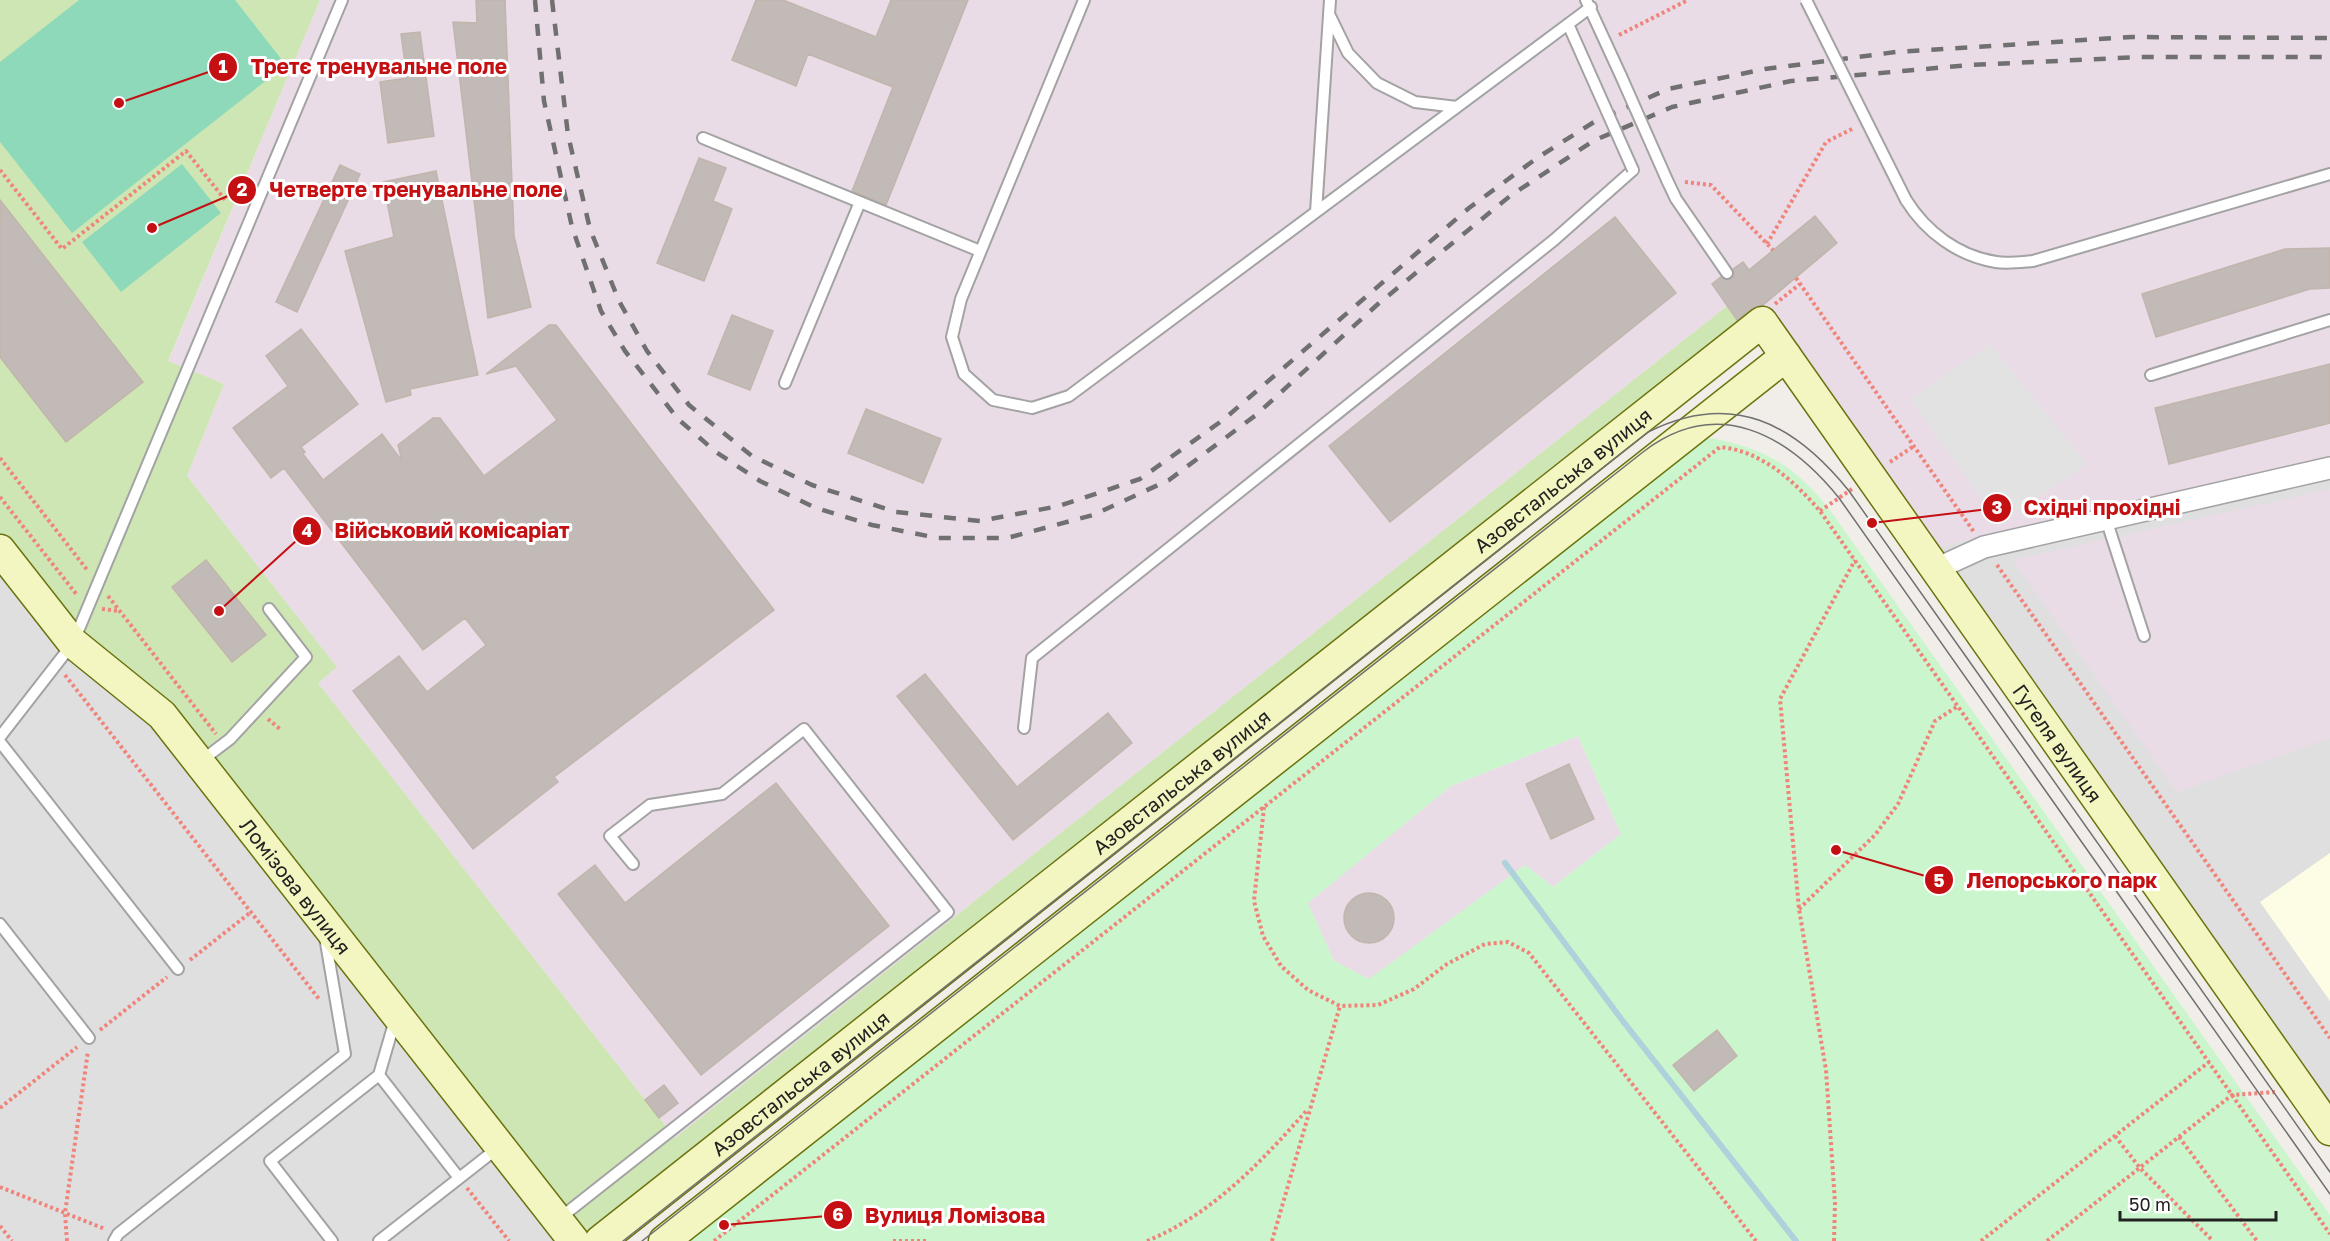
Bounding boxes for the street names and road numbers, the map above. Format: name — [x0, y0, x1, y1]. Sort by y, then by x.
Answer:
street label: Азовстальська вулиця — [1469, 402, 1656, 557]
street label: Гугеля вулиця — [2008, 679, 2108, 807]
street label: Азовстальська вулиця — [1088, 704, 1275, 859]
street label: Ломізова вулиця — [235, 813, 357, 959]
street label: Азовстальська вулиця — [706, 1005, 894, 1160]

